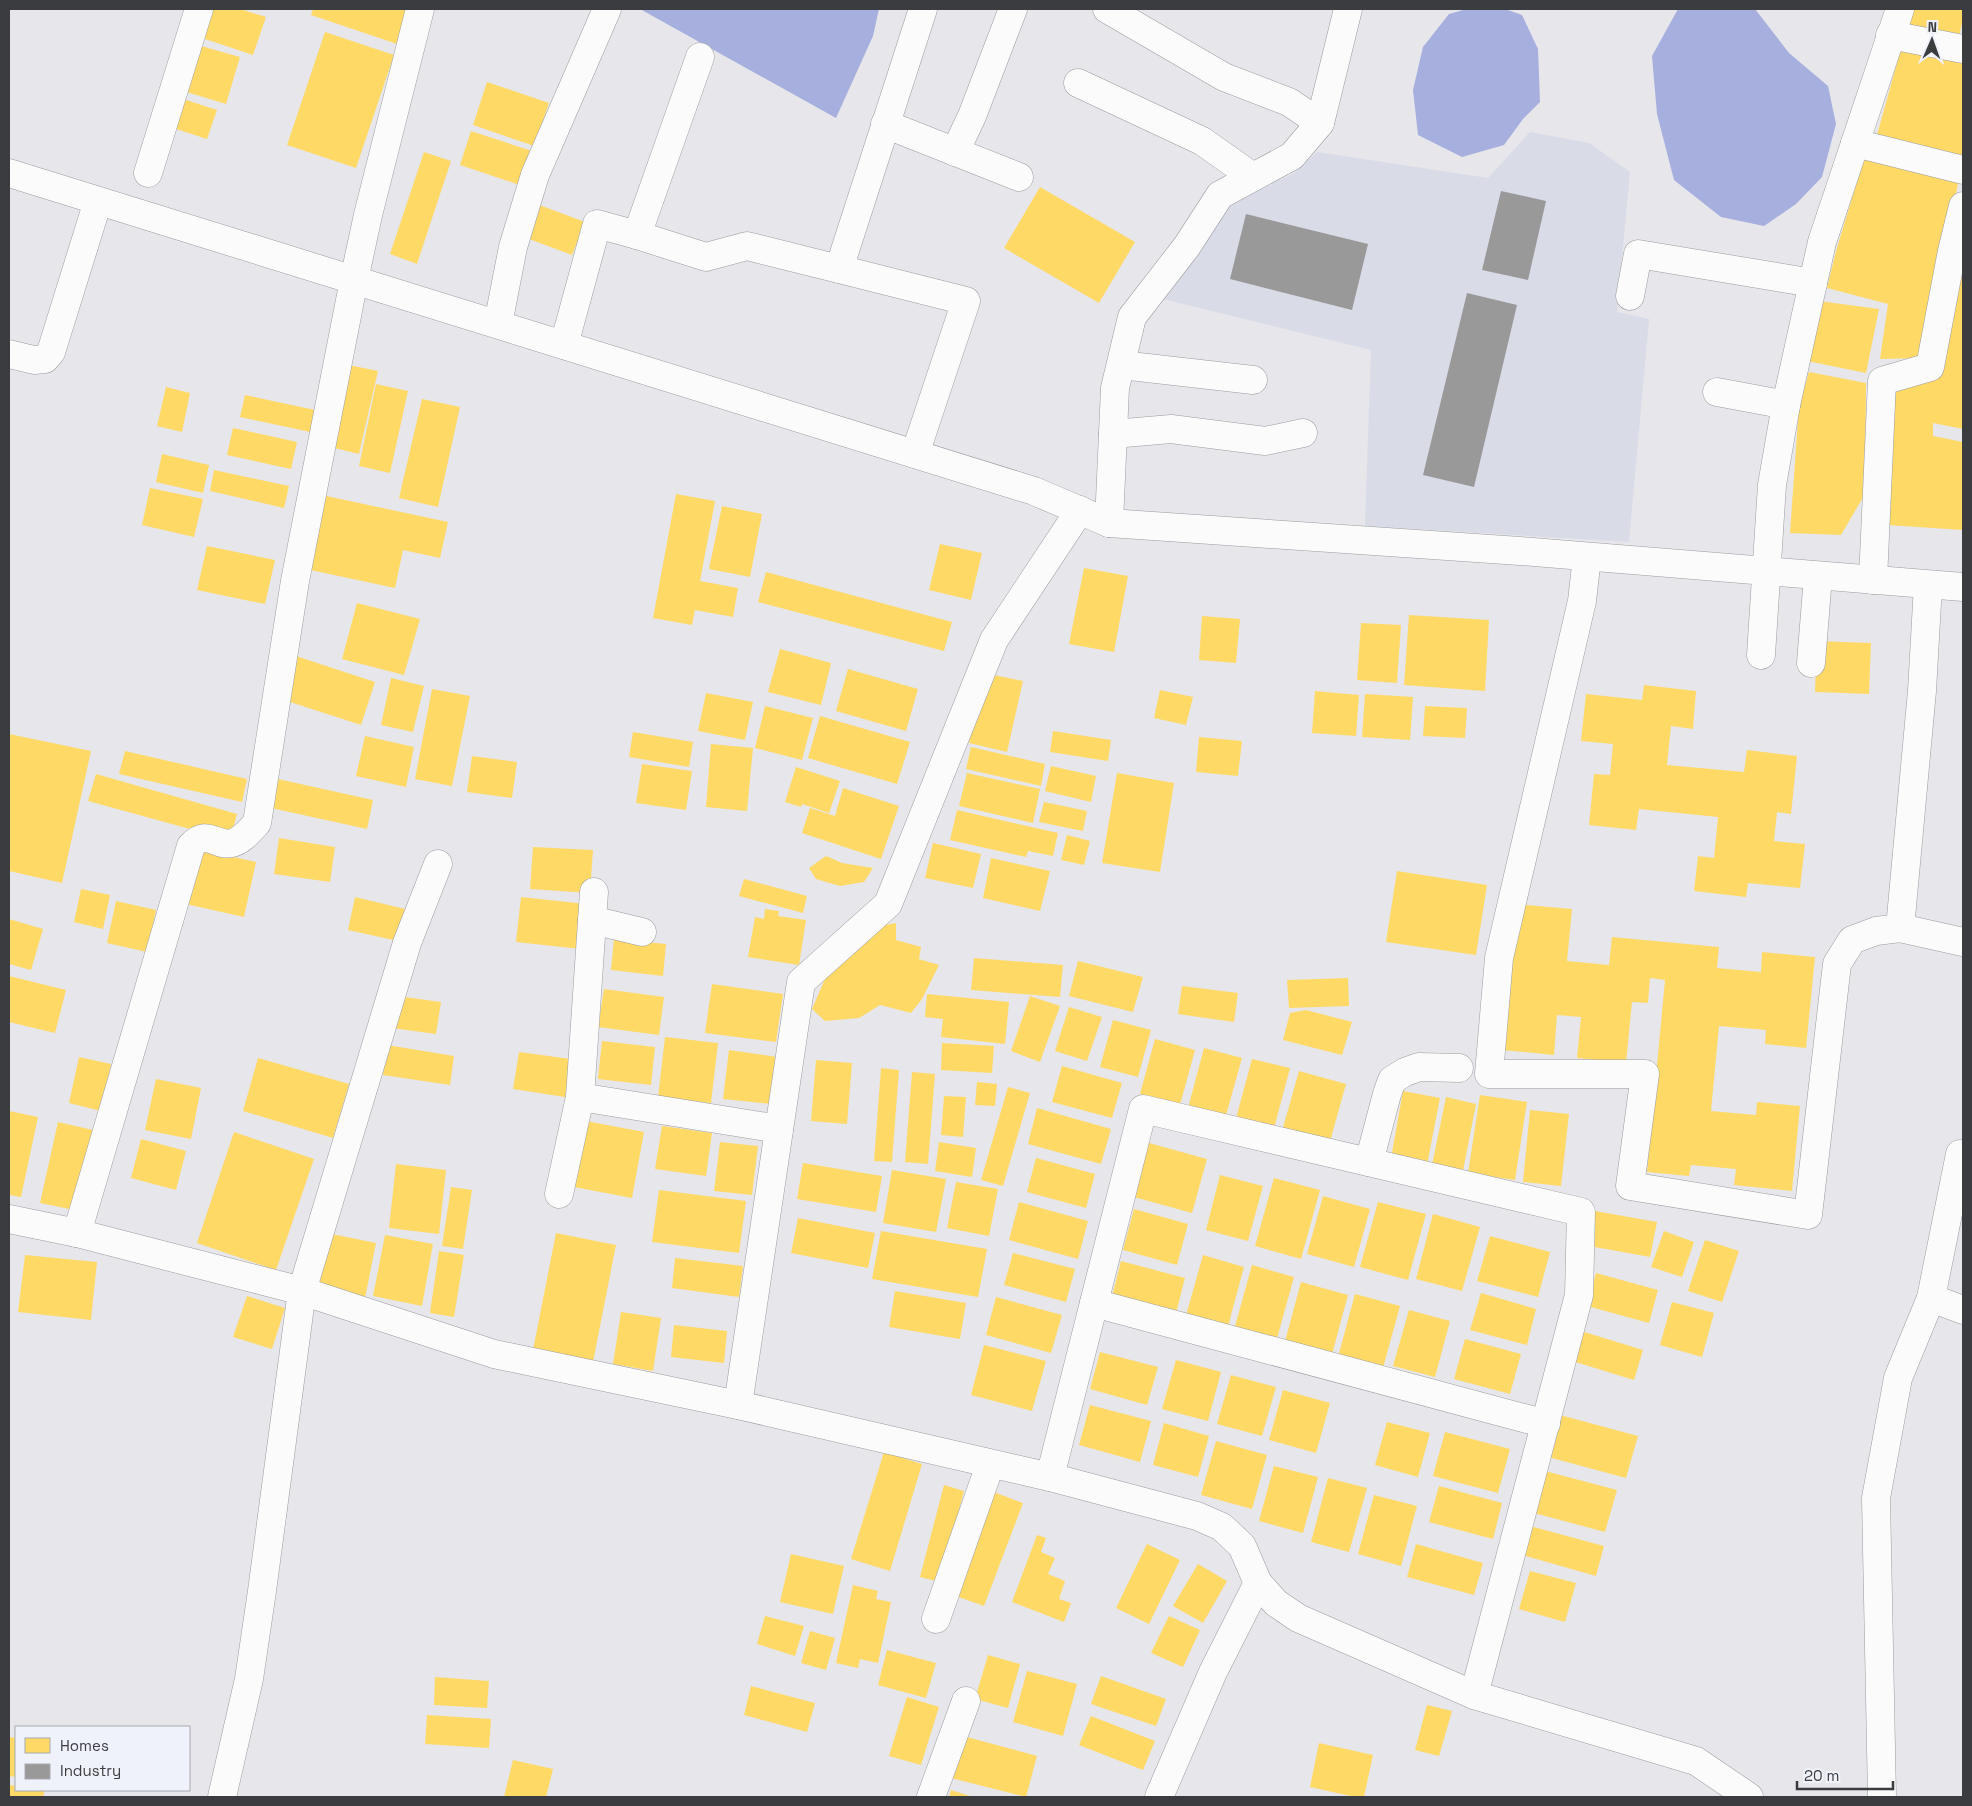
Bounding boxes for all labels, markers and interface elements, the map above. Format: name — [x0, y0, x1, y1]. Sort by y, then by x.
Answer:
north arrow — [1907, 15, 1957, 65]
text: N — [1927, 18, 1937, 36]
legend — [15, 1726, 190, 1791]
text: Homes — [60, 1736, 109, 1755]
scale bar — [1797, 1758, 1893, 1790]
text: Industry — [60, 1761, 121, 1780]
text: 20 m — [1804, 1766, 1839, 1785]

